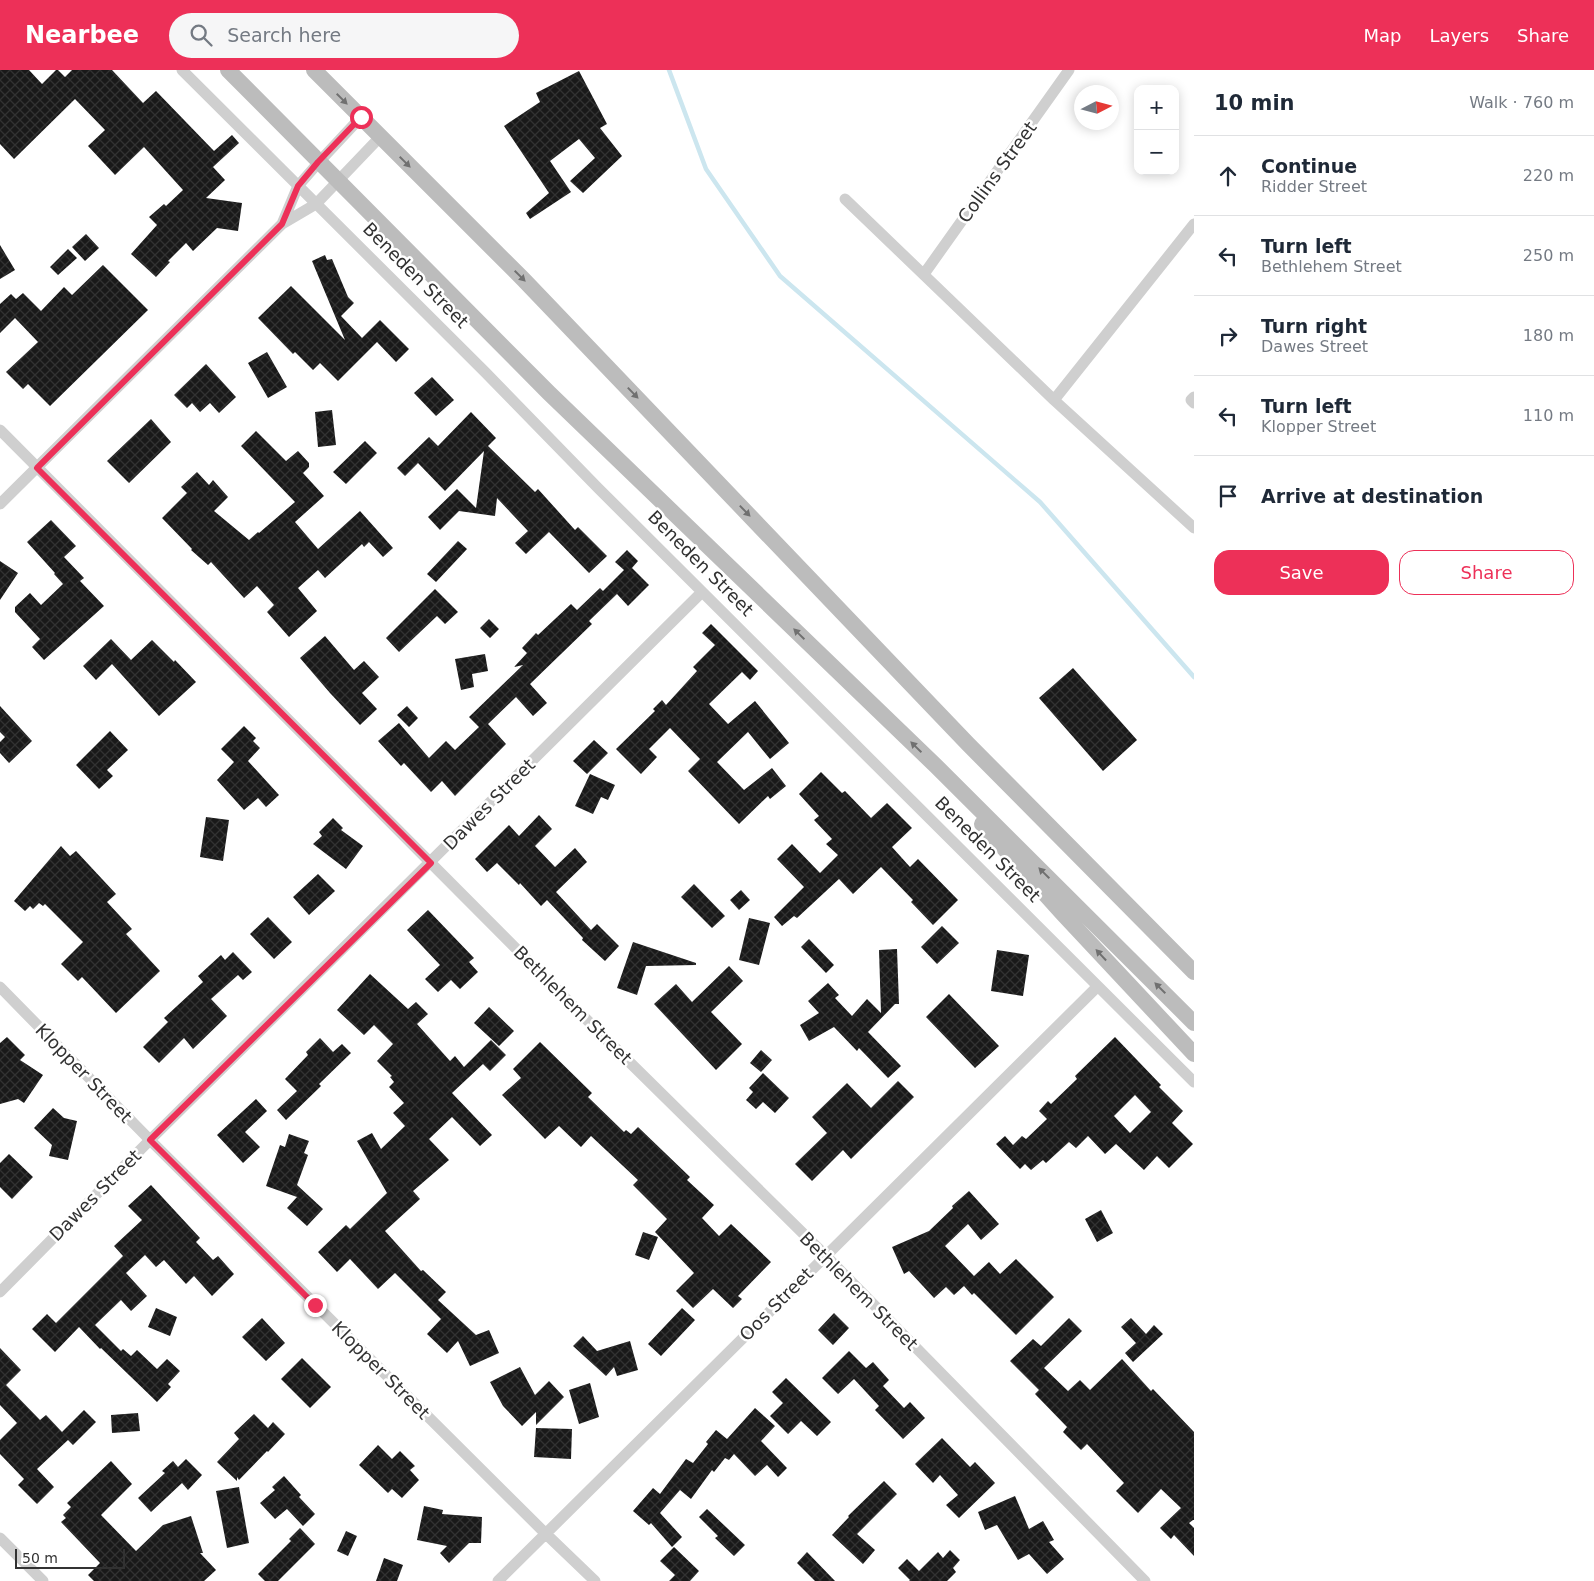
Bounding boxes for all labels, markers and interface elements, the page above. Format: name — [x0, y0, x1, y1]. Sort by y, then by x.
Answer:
search box — [169, 13, 519, 58]
text: Nearbee — [25, 21, 139, 49]
icon: search — [187, 21, 215, 49]
text: Search here — [227, 24, 341, 46]
text: Map — [1363, 25, 1401, 46]
text: Layers — [1429, 25, 1489, 46]
text: Share — [1517, 25, 1569, 46]
north arrow — [1074, 85, 1119, 130]
map controls — [1134, 85, 1179, 175]
button: + — [1134, 85, 1179, 130]
text: 10 min — [1214, 91, 1295, 115]
one-way arrow — [336, 92, 348, 104]
text: Walk · 760 m — [1469, 93, 1574, 112]
route start — [350, 106, 373, 129]
street label: Collins Street — [953, 117, 1041, 227]
button: − — [1134, 130, 1179, 175]
text: Continue — [1261, 155, 1357, 177]
one-way arrow — [398, 156, 410, 168]
icon: ahead — [1214, 162, 1242, 190]
text: 220 m — [1523, 166, 1574, 185]
text: Ridder Street — [1261, 177, 1367, 196]
street label: Beneden Street — [359, 218, 473, 332]
text: Turn left — [1261, 235, 1352, 257]
icon: left — [1214, 242, 1242, 270]
text: 250 m — [1523, 246, 1574, 265]
text: Bethlehem Street — [1261, 257, 1402, 276]
one-way arrow — [514, 270, 526, 282]
text: Turn right — [1261, 315, 1367, 337]
icon: right — [1214, 322, 1242, 350]
text: 180 m — [1523, 326, 1574, 345]
text: Dawes Street — [1261, 337, 1368, 356]
one-way arrow — [627, 387, 639, 399]
text: Turn left — [1261, 395, 1352, 417]
icon: left — [1214, 402, 1242, 430]
text: 110 m — [1523, 406, 1574, 425]
text: Klopper Street — [1261, 417, 1376, 436]
icon: arrive — [1214, 482, 1242, 510]
text: Arrive at destination — [1261, 485, 1483, 507]
one-way arrow — [739, 504, 751, 516]
street label: Beneden Street — [644, 506, 758, 620]
button: Save — [1214, 550, 1389, 595]
button: Share — [1399, 550, 1574, 595]
one-way arrow — [793, 628, 805, 640]
one-way arrow — [910, 741, 922, 753]
street label: Dawes Street — [439, 754, 539, 854]
street label: Beneden Street — [931, 792, 1045, 906]
one-way arrow — [1039, 868, 1051, 880]
street label: Bethlehem Street — [510, 942, 636, 1068]
one-way arrow — [1095, 949, 1107, 961]
one-way arrow — [1154, 982, 1166, 994]
street label: Klopper Street — [31, 1019, 137, 1127]
street label: Dawes Street — [45, 1145, 145, 1245]
street label: Bethlehem Street — [796, 1228, 922, 1354]
street label: Oos Street — [735, 1263, 817, 1345]
route end — [304, 1294, 327, 1317]
street label: Klopper Street — [328, 1317, 434, 1423]
scale bar — [15, 1546, 125, 1569]
text: 50 m — [22, 1550, 58, 1566]

